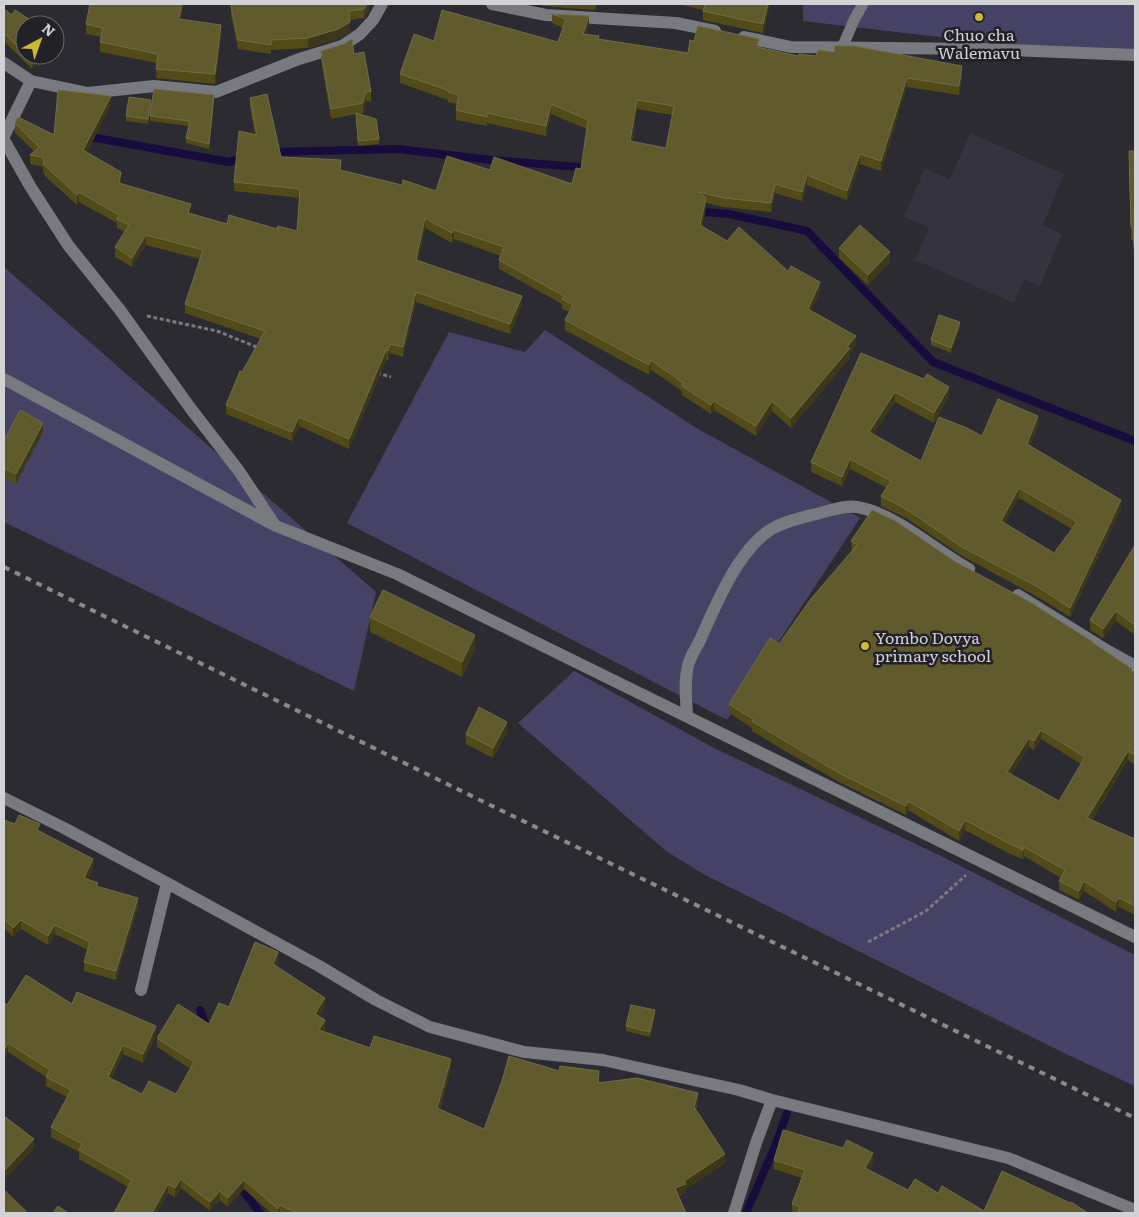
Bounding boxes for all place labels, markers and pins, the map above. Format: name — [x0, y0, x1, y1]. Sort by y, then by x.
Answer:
marker: Chuo cha Walemavu — [973, 11, 985, 23]
place label: Chuo cha Walemavu — [938, 22, 1020, 64]
place label: Yombo Dovya primary school — [875, 625, 991, 667]
marker: Yombo Dovya primary school — [859, 640, 871, 652]

